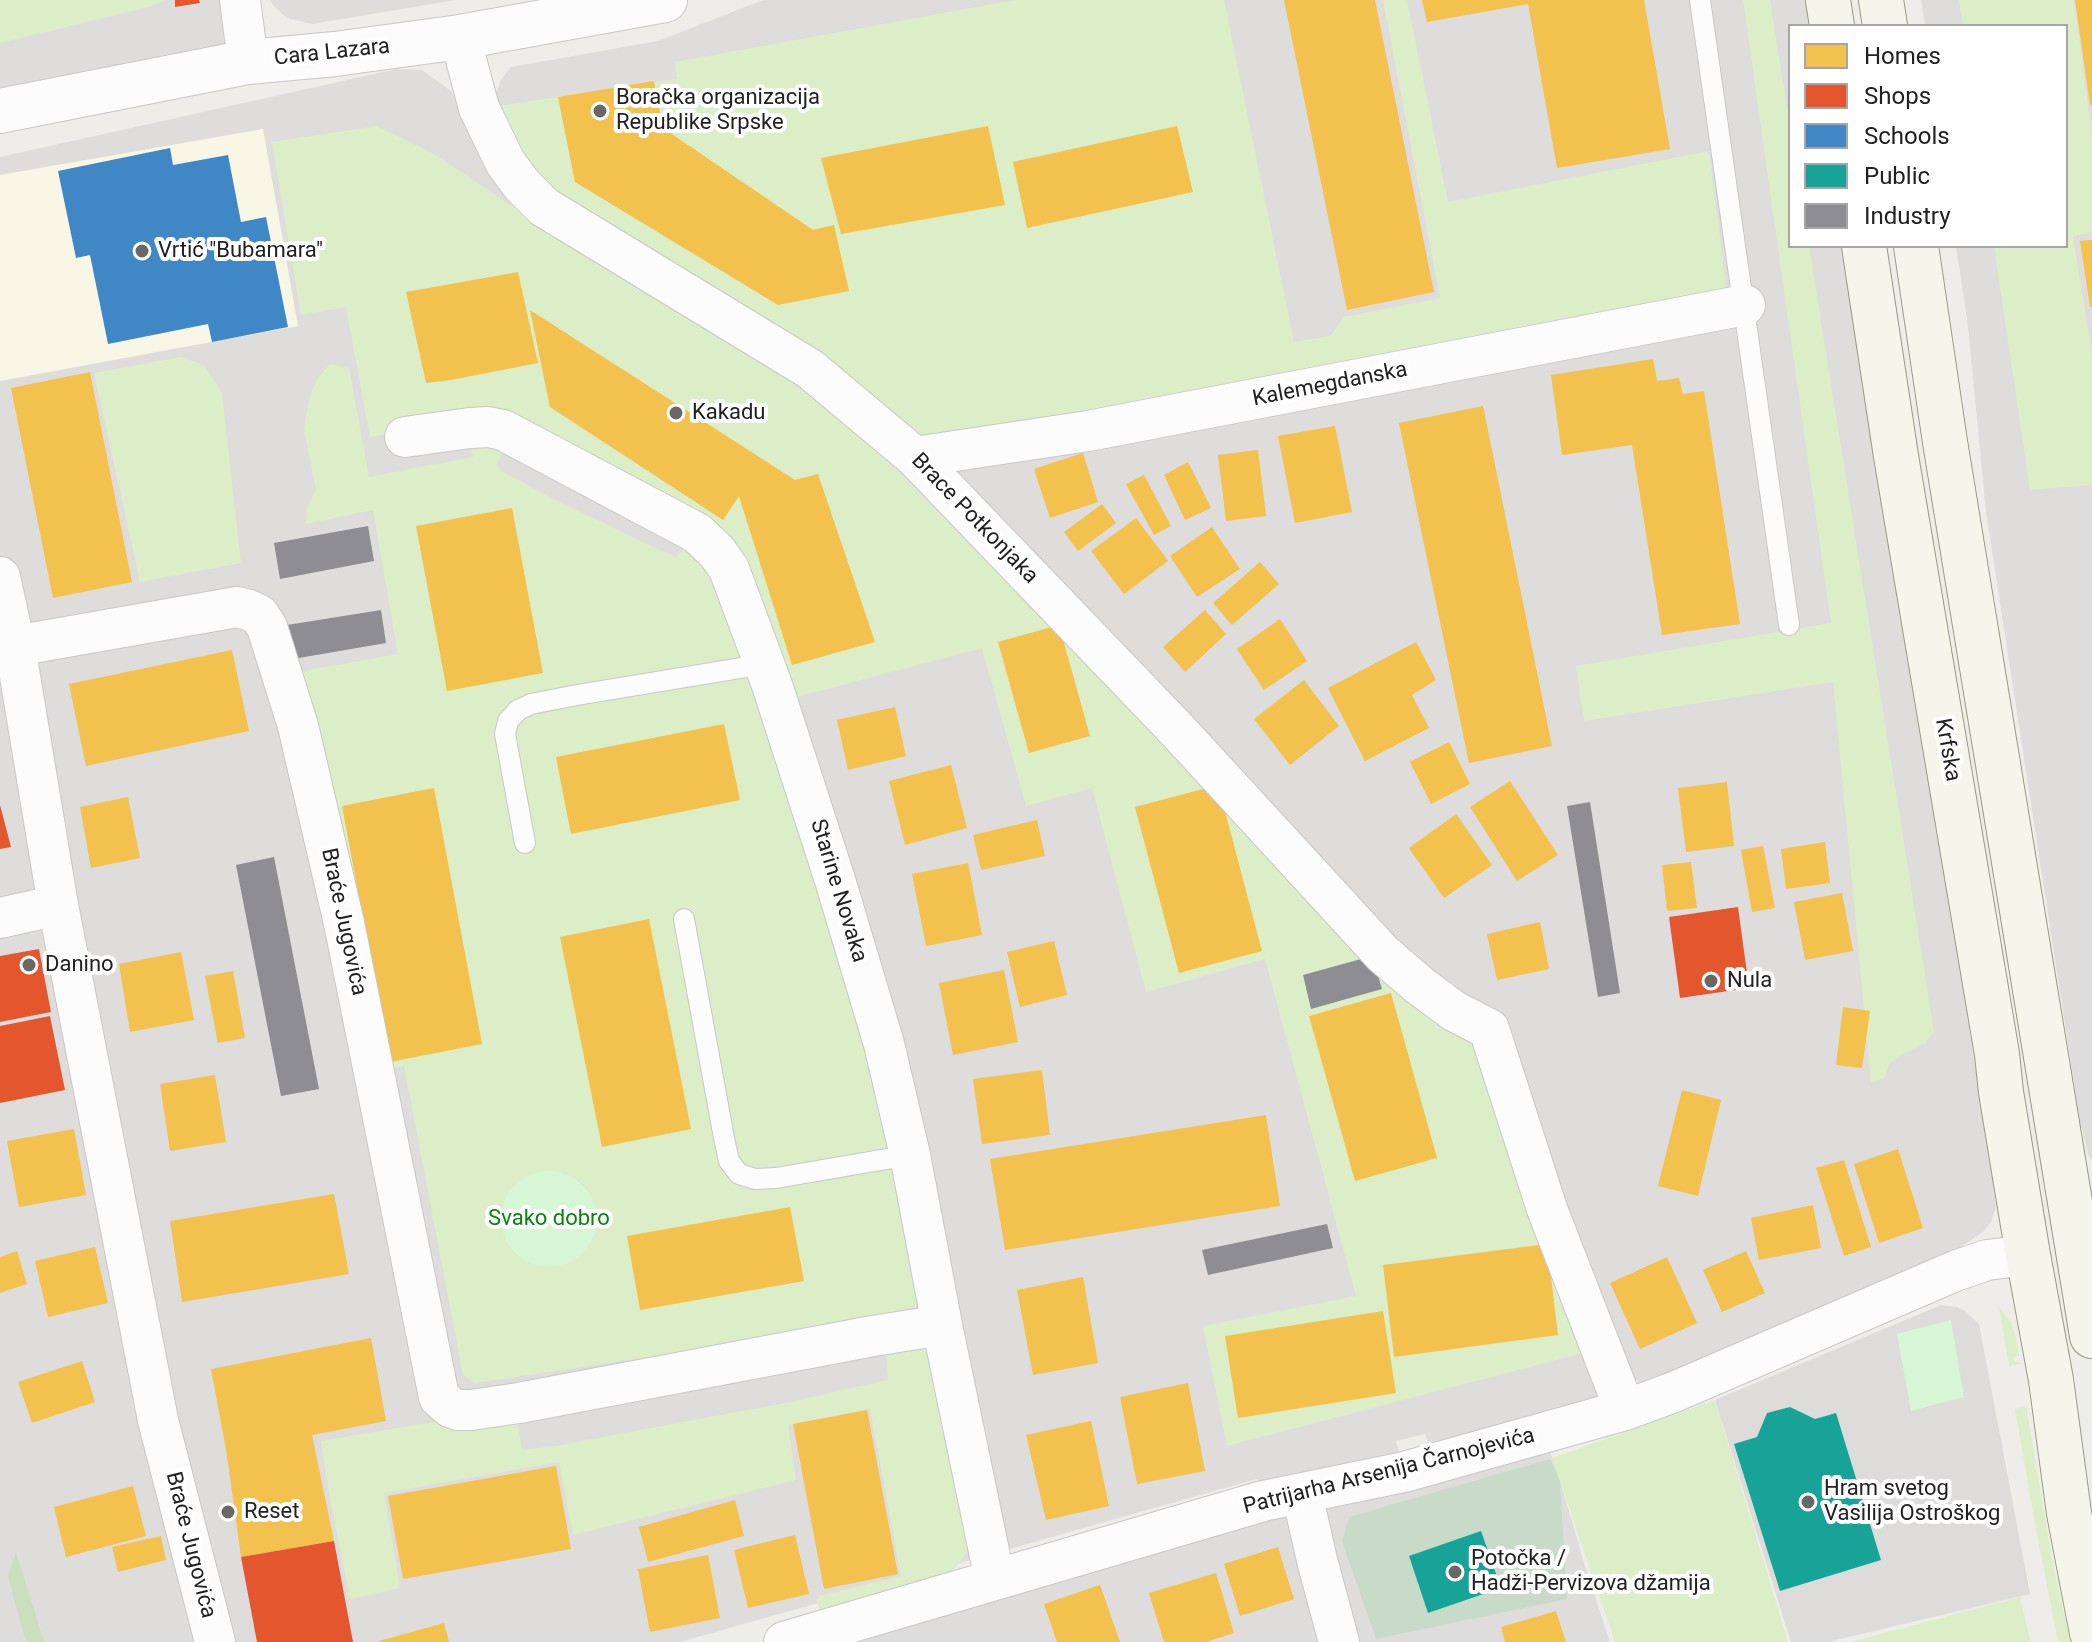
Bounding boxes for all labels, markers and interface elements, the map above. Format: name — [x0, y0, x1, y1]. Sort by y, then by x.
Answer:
legend — [1788, 24, 2068, 248]
street label: Cara Lazara — [273, 34, 391, 72]
text: Homes — [1864, 42, 1941, 70]
text: Shops — [1864, 82, 1931, 110]
place label: Boračka organizacija Republike Srpske — [616, 85, 820, 136]
marker: Boračka organizacija Republike Srpske — [591, 102, 609, 120]
text: Schools — [1864, 122, 1950, 150]
text: Public — [1864, 162, 1930, 190]
text: Industry — [1864, 202, 1950, 230]
place label: Vrtić "Bubamara" — [158, 238, 323, 264]
marker: Vrtić "Bubamara" — [133, 242, 151, 260]
street label: Kalemegdanska — [1250, 357, 1410, 413]
place label: Kakadu — [692, 400, 765, 426]
marker: Kakadu — [667, 404, 685, 422]
street label: Brace Potkonjaka — [905, 448, 1043, 590]
street label: Krfska — [1928, 716, 1966, 784]
street label: Starine Novaka — [804, 816, 872, 966]
street label: Braće Jugovića — [315, 846, 371, 998]
place label: Danino — [45, 952, 114, 978]
marker: Danino — [20, 956, 38, 974]
place label: Nula — [1727, 968, 1772, 994]
marker: Nula — [1702, 972, 1720, 990]
park label: Svako dobro — [488, 1206, 610, 1232]
street label: Patrijarha Arsenija Čarnojevića — [1240, 1423, 1538, 1521]
street label: Braće Jugovića — [159, 1469, 221, 1621]
place label: Hram svetog Vasilija Ostroškog — [1824, 1476, 2000, 1528]
marker: Hram svetog Vasilija Ostroškog — [1799, 1493, 1817, 1511]
place label: Reset — [244, 1499, 299, 1525]
marker: Reset — [219, 1503, 237, 1521]
place label: Potočka / Hadži-Pervizova džamija — [1471, 1546, 1711, 1598]
marker: Potočka / Hadži-Pervizova džamija — [1446, 1563, 1464, 1581]

